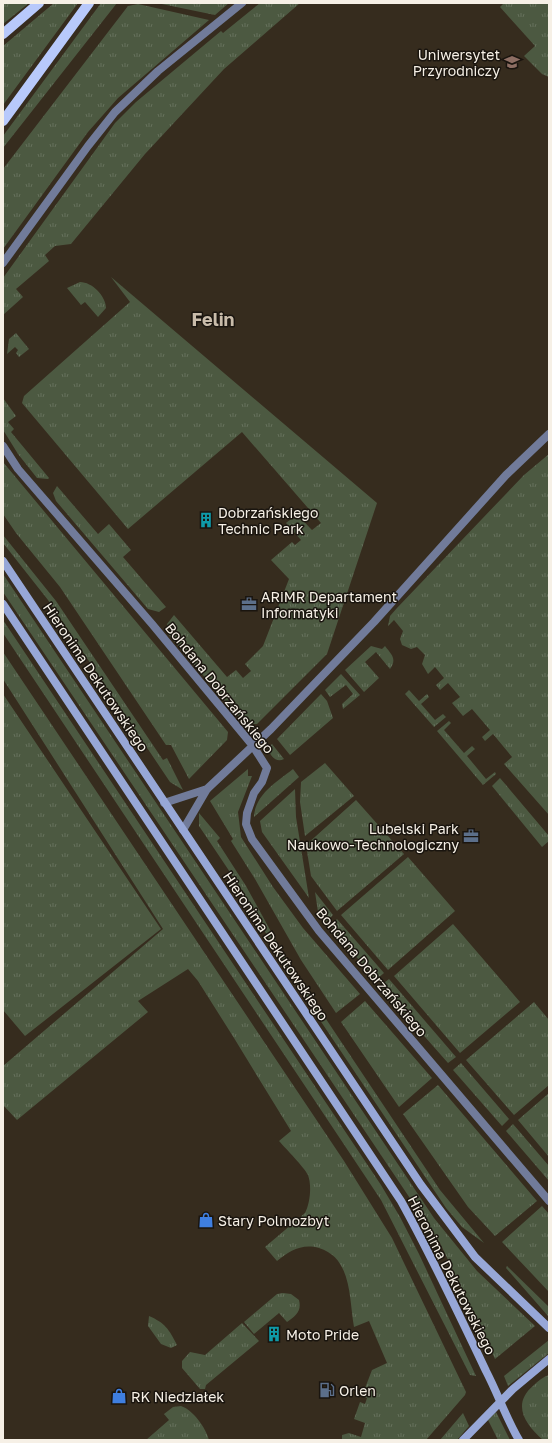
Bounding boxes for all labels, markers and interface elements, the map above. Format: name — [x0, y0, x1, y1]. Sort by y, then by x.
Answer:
place label: Uniwersytet Przyrodniczy — [413, 46, 500, 79]
school or university icon: Uniwersytet Przyrodniczy — [503, 53, 521, 71]
district label: Felin — [191, 308, 235, 330]
place label: Dobrzańskiego Technic Park — [218, 504, 318, 537]
building icon: Dobrzańskiego Technic Park — [197, 511, 215, 529]
place label: ARiMR Departament Informatyki — [261, 588, 397, 621]
office icon: ARiMR Departament Informatyki — [240, 595, 258, 613]
street label: Hieronima Dekutowskiego — [40, 599, 152, 755]
street label: Bohdana Dobrzańskiego — [162, 619, 278, 757]
place label: Lubelski Park Naukowo-Technologiczny — [287, 820, 459, 853]
office icon: Lubelski Park Naukowo-Technologiczny — [462, 827, 480, 845]
street label: Hieronima Dekutowskiego — [220, 868, 332, 1024]
street label: Bohdana Dobrzańskiego — [313, 904, 431, 1040]
street label: Hieronima Dekutowskiego — [404, 1193, 500, 1357]
shop icon: Stary Polmozbyt — [197, 1211, 215, 1229]
place label: Stary Polmozbyt — [218, 1212, 329, 1229]
building icon: Moto Pride — [265, 1325, 283, 1343]
place label: Moto Pride — [286, 1326, 359, 1343]
fuel station icon: Orlen — [318, 1381, 336, 1399]
place label: Orlen — [339, 1382, 376, 1399]
shop icon: RK Niedziałek — [110, 1387, 128, 1405]
place label: RK Niedziałek — [131, 1388, 224, 1405]

